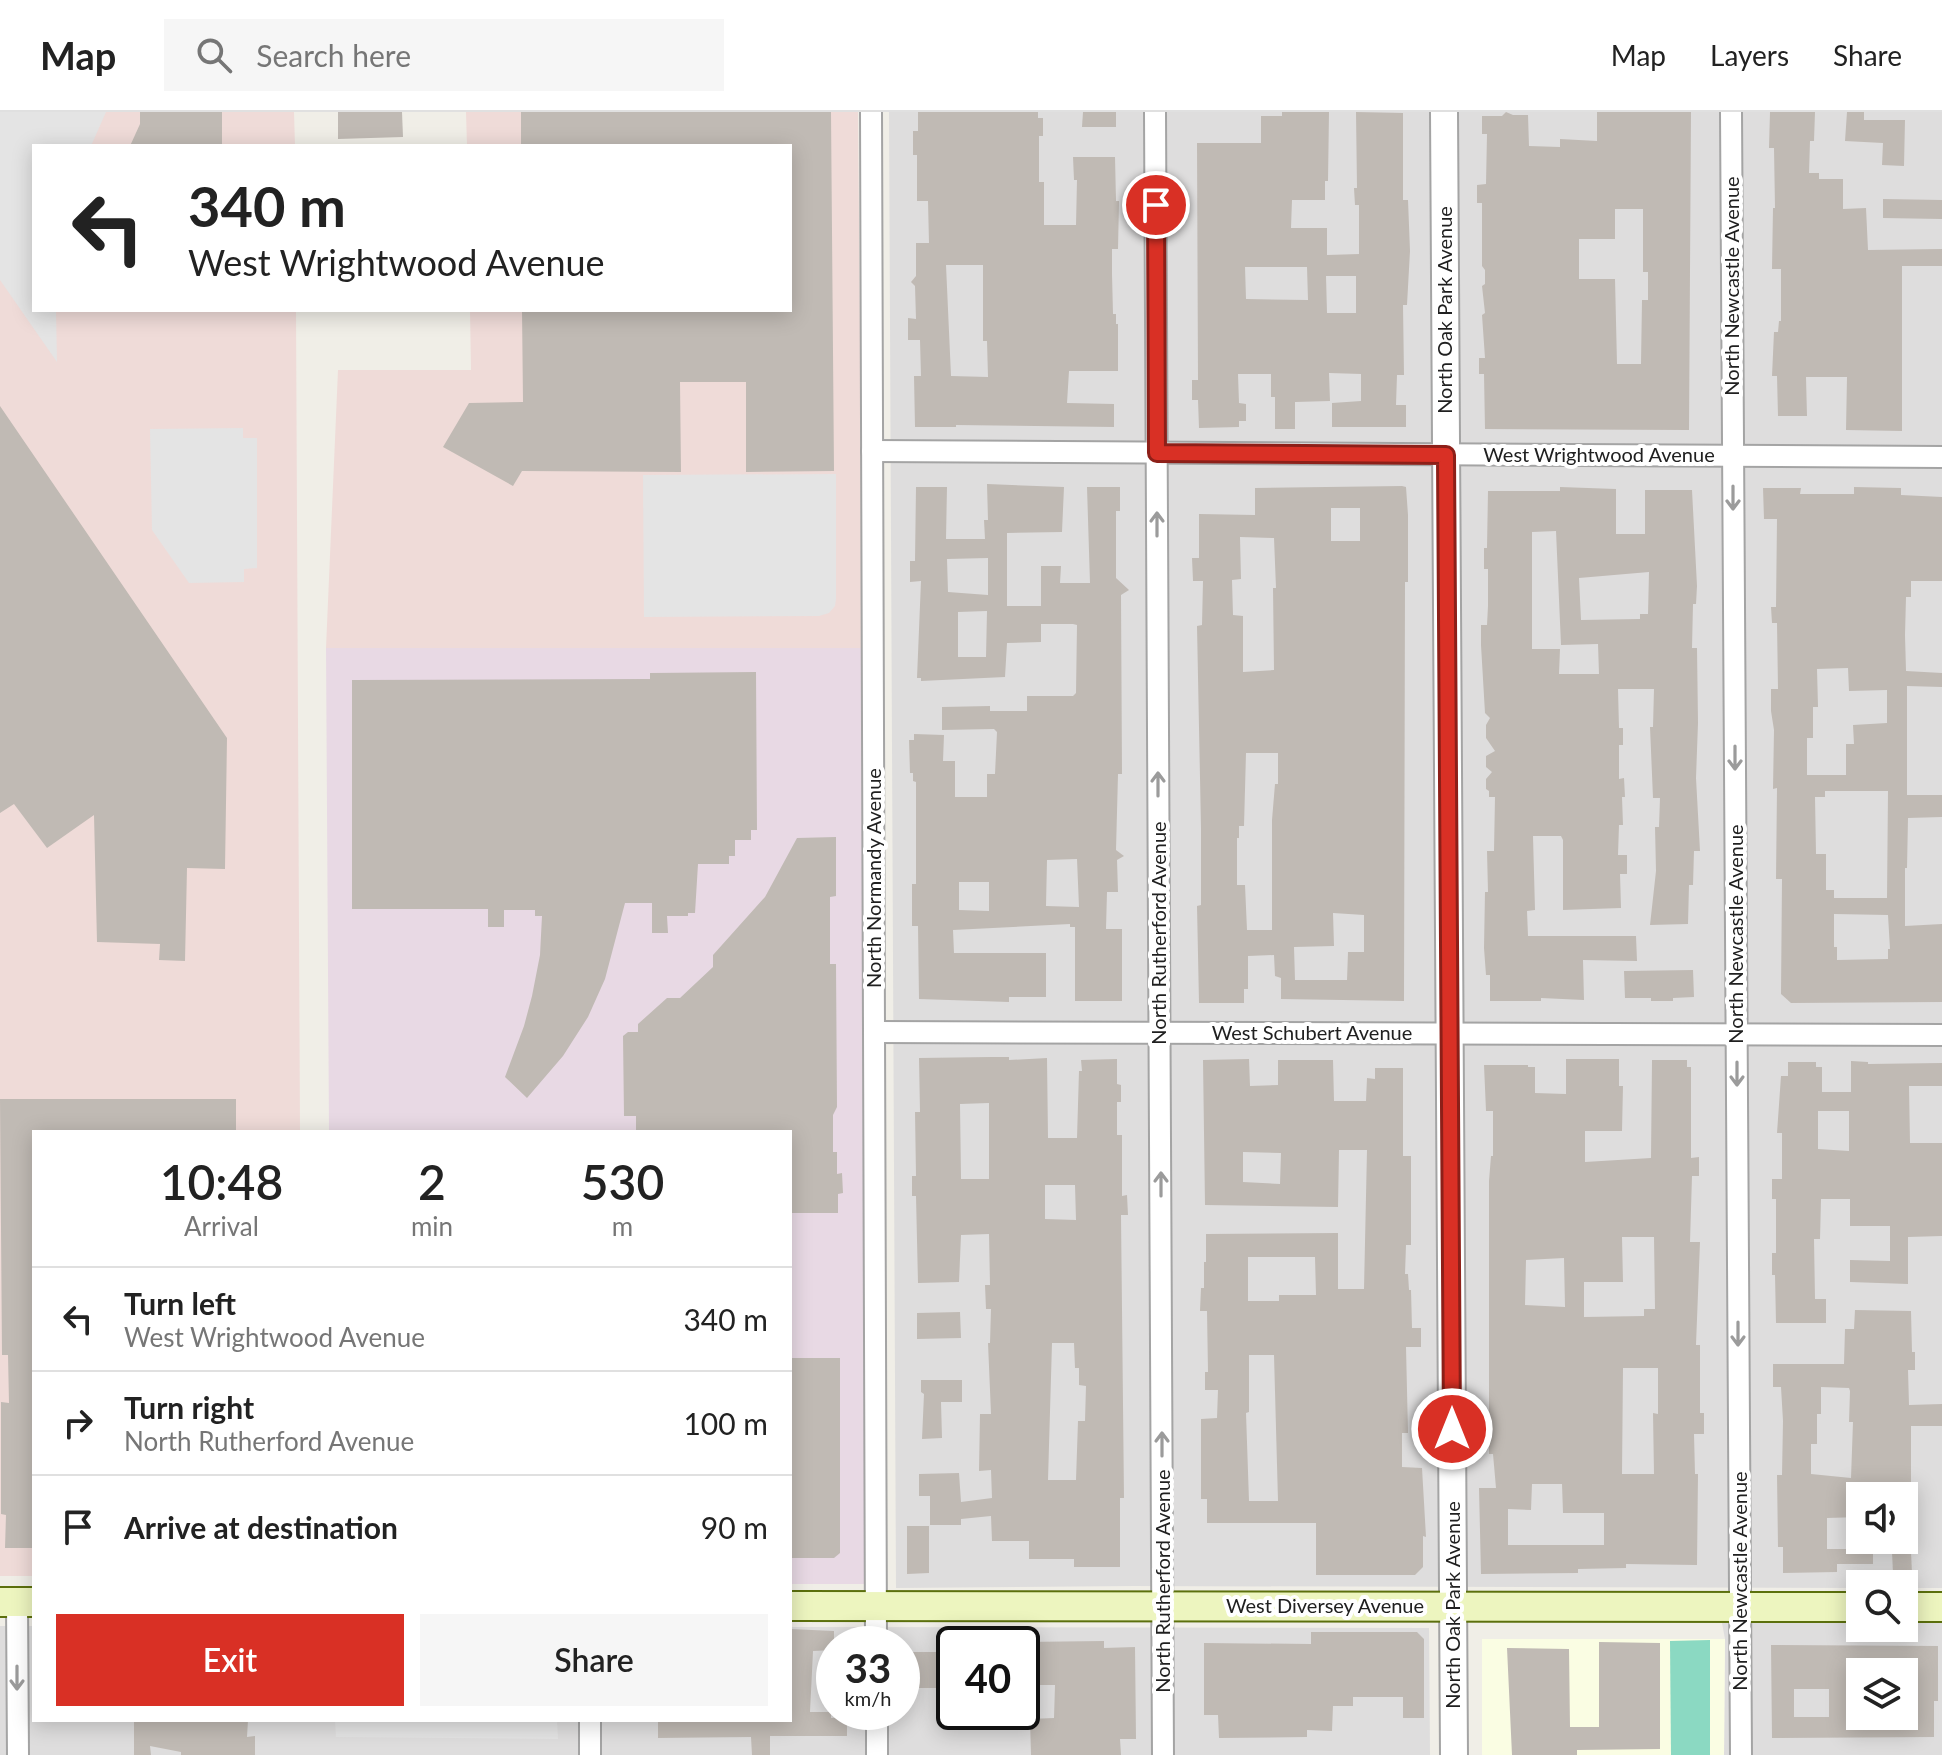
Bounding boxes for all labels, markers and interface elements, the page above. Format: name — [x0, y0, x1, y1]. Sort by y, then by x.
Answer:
search box — [164, 19, 724, 91]
text: Map — [40, 32, 116, 78]
icon: search — [192, 33, 236, 77]
text: Search here — [256, 37, 411, 73]
text: Map — [1611, 38, 1666, 72]
text: Layers — [1710, 38, 1789, 72]
text: Share — [1833, 38, 1902, 72]
pin — [1122, 171, 1190, 239]
text: 340 m — [188, 172, 346, 239]
icon: left — [56, 176, 160, 280]
street label: North Newcastle Avenue — [1719, 176, 1743, 396]
icon: arrive — [1134, 183, 1178, 227]
street label: North Oak Park Avenue — [1432, 206, 1456, 414]
text: West Wrightwood Avenue — [188, 240, 605, 284]
street label: West Wrightwood Avenue — [1483, 442, 1715, 466]
one-way arrow — [1725, 484, 1741, 511]
one-way arrow — [1149, 511, 1165, 538]
one-way arrow — [1727, 744, 1743, 771]
street label: North Normandy Avenue — [861, 768, 885, 988]
one-way arrow — [1151, 771, 1166, 798]
street label: North Rutherford Avenue — [1146, 821, 1170, 1045]
street label: North Newcastle Avenue — [1723, 824, 1747, 1044]
street label: West Schubert Avenue — [1212, 1020, 1412, 1044]
one-way arrow — [1729, 1060, 1745, 1087]
text: 10:48 — [160, 1153, 283, 1210]
text: 2 — [418, 1153, 446, 1210]
text: 530 — [581, 1153, 664, 1210]
one-way arrow — [1153, 1171, 1168, 1198]
text: Arrival — [184, 1210, 259, 1242]
text: min — [411, 1210, 453, 1242]
text: m — [612, 1210, 633, 1242]
text: Turn left — [124, 1285, 236, 1321]
icon: left — [56, 1297, 100, 1341]
text: 340 m — [683, 1301, 768, 1337]
one-way arrow — [1730, 1320, 1746, 1347]
text: West Wrightwood Avenue — [124, 1321, 425, 1353]
position arrow — [1410, 1387, 1494, 1471]
text: Turn right — [124, 1389, 254, 1425]
icon: right — [56, 1401, 100, 1445]
text: 100 m — [683, 1405, 768, 1441]
text: North Rutherford Avenue — [124, 1425, 414, 1457]
one-way arrow — [1154, 1431, 1170, 1458]
street label: North Rutherford Avenue — [1150, 1469, 1174, 1693]
street label: North Newcastle Avenue — [1727, 1471, 1751, 1691]
map controls — [1846, 1482, 1918, 1730]
button: sound — [1846, 1482, 1918, 1554]
street label: North Oak Park Avenue — [1440, 1501, 1464, 1709]
icon: arrive — [56, 1505, 100, 1549]
text: Arrive at destination — [124, 1509, 398, 1545]
text: 90 m — [701, 1509, 768, 1545]
button: search — [1846, 1570, 1918, 1642]
street label: West Diversey Avenue — [1226, 1593, 1424, 1617]
button: Exit — [56, 1614, 404, 1706]
button: Share — [420, 1614, 768, 1706]
speed limit sign: 40 — [936, 1626, 1040, 1730]
text: 33 — [845, 1644, 891, 1692]
button: layers — [1846, 1658, 1918, 1730]
one-way arrow — [9, 1664, 25, 1691]
text: km/h — [845, 1686, 891, 1710]

